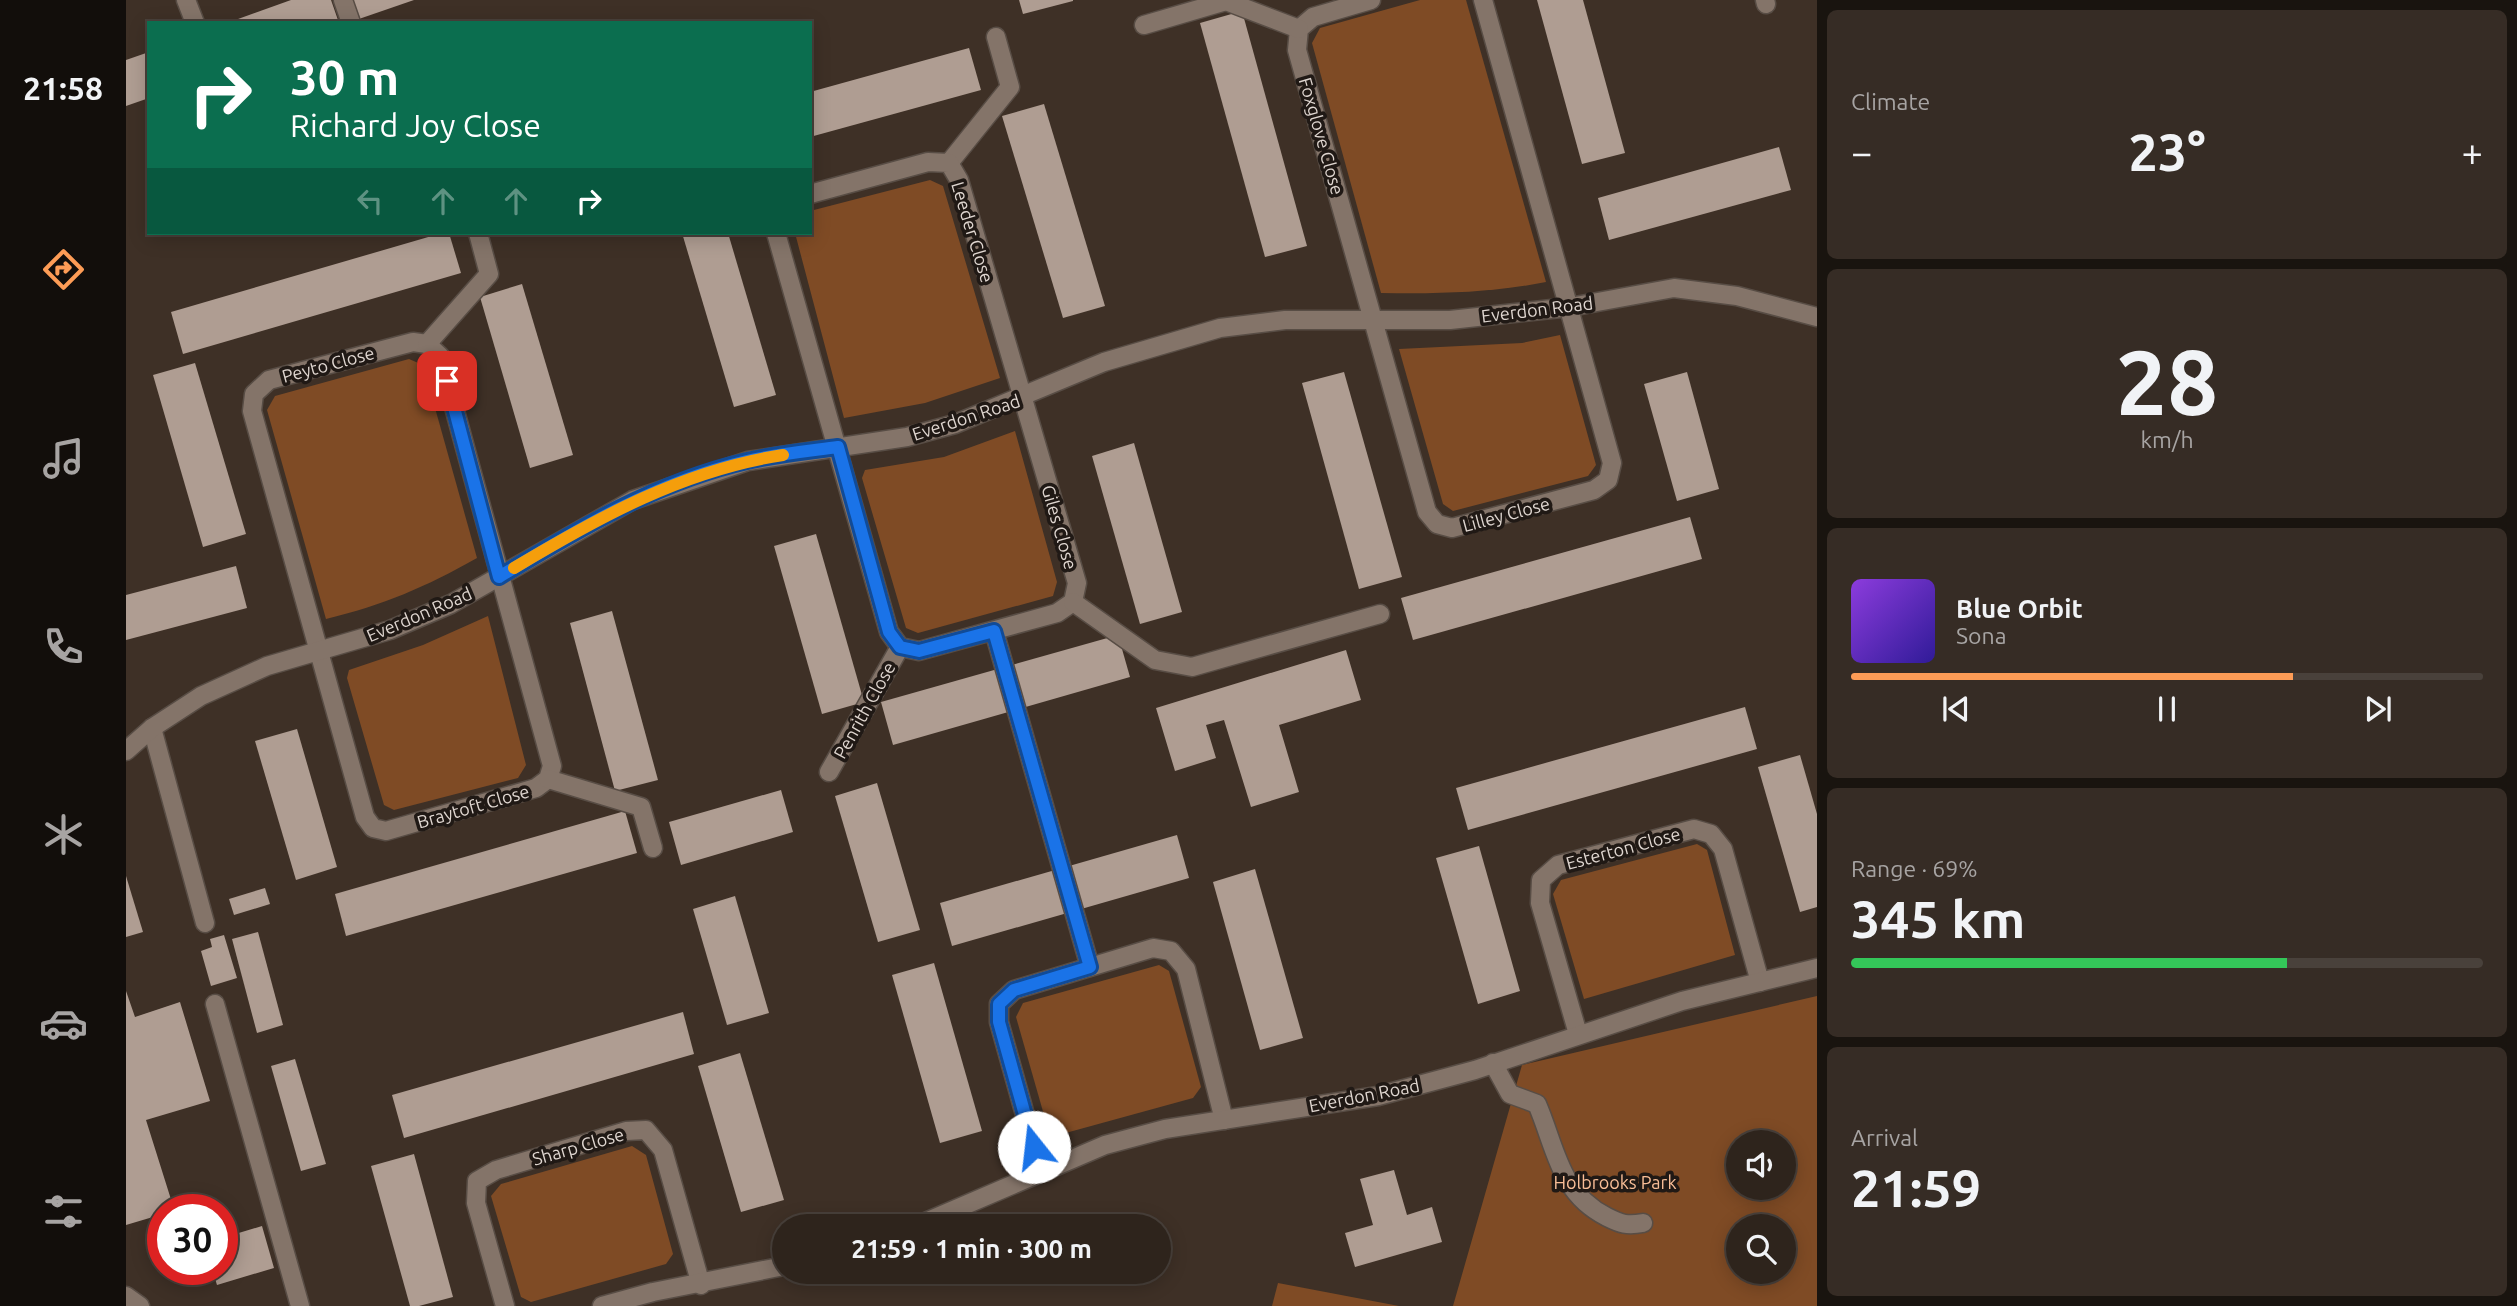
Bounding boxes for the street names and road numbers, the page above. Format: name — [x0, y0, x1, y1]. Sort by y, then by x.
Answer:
street label: Foxglove Close — [1296, 75, 1348, 197]
street label: Leeder Close — [948, 179, 998, 285]
street label: Everdon Road — [1480, 292, 1594, 326]
street label: Peyto Close — [280, 342, 376, 386]
street label: Everdon Road — [909, 390, 1023, 444]
street label: Giles Close — [1038, 482, 1082, 572]
street label: Lilley Close — [1460, 493, 1552, 535]
street label: Everdon Road — [363, 583, 475, 645]
street label: Penrith Close — [829, 658, 899, 762]
street label: Braytoft Close — [415, 780, 531, 832]
street label: Esterton Close — [1564, 823, 1682, 873]
street label: Everdon Road — [1307, 1074, 1421, 1116]
street label: Sharp Close — [530, 1123, 626, 1169]

